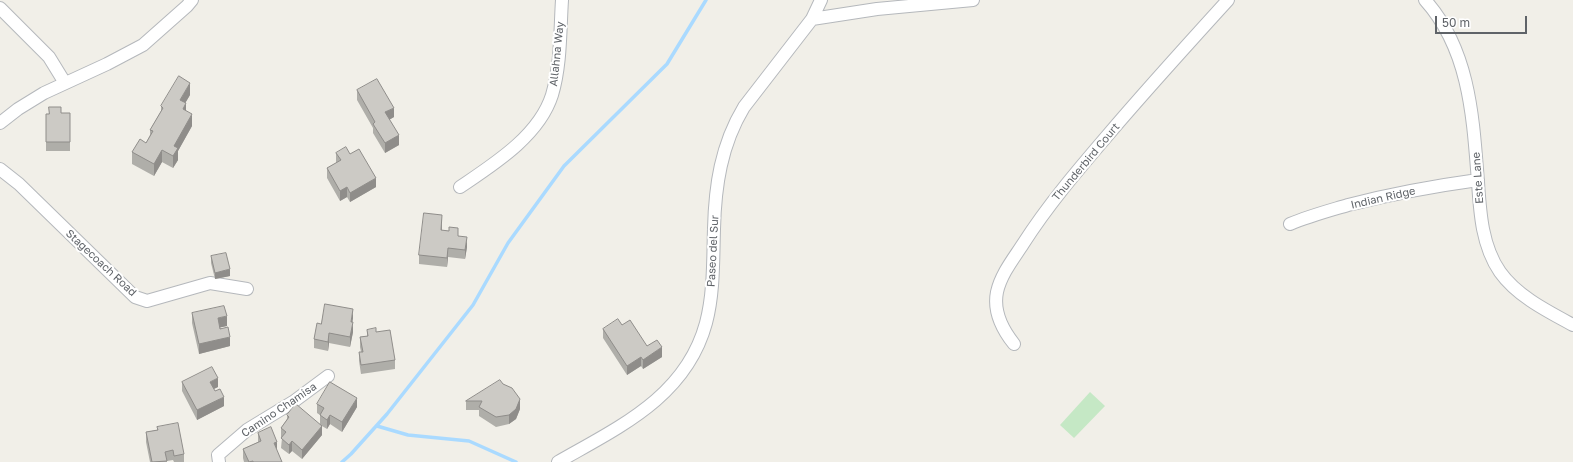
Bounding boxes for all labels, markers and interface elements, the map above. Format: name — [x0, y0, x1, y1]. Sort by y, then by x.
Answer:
scale bar — [1437, 8, 1529, 34]
text: 50 m — [1442, 15, 1470, 30]
street label: Allahna Way — [547, 21, 567, 87]
street label: Thunderbird Court — [1050, 120, 1122, 204]
street label: Este Lane — [1470, 152, 1486, 204]
street label: Indian Ridge — [1349, 184, 1417, 212]
street label: Paseo del Sur — [705, 215, 721, 287]
street label: Stagecoach Road — [63, 227, 139, 299]
street label: Camino Chamisa — [239, 380, 319, 440]

